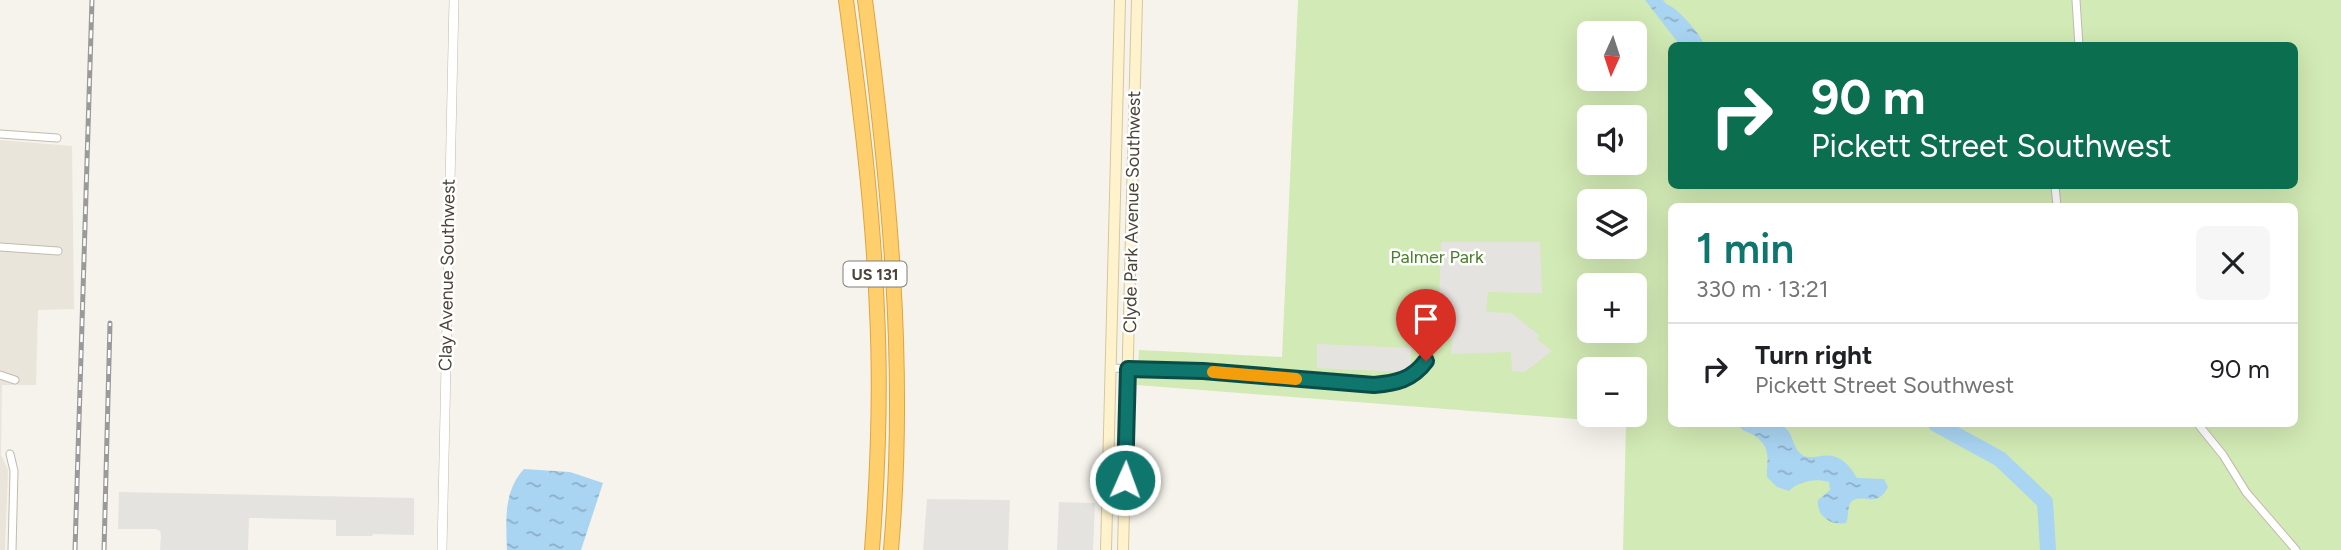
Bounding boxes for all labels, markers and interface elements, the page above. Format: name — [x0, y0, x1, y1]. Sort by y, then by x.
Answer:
north arrow — [1577, 21, 1647, 91]
map controls — [1577, 21, 1647, 427]
text: 90 m — [1811, 67, 1926, 126]
icon: right — [1696, 70, 1787, 161]
street label: Clyde Park Avenue Southwest — [1119, 91, 1145, 333]
button: sound — [1577, 105, 1647, 175]
text: Pickett Street Southwest — [1811, 127, 2171, 165]
street label: Clay Avenue Southwest — [434, 178, 460, 371]
button: layers — [1577, 189, 1647, 259]
text: 1 min — [1696, 223, 1794, 274]
button: close — [2196, 226, 2270, 300]
park label: Palmer Park — [1390, 246, 1484, 268]
road number: US 131 — [844, 262, 906, 286]
button: + — [1577, 273, 1647, 343]
text: 330 m · 13:21 — [1696, 275, 1828, 303]
pin — [1396, 289, 1456, 361]
icon: arrive — [1407, 300, 1445, 338]
text: Turn right — [1755, 339, 1872, 371]
icon: right — [1696, 350, 1734, 388]
text: 90 m — [2210, 353, 2270, 385]
button: − — [1577, 357, 1647, 427]
text: Pickett Street Southwest — [1755, 371, 2014, 399]
position arrow — [1088, 443, 1162, 517]

